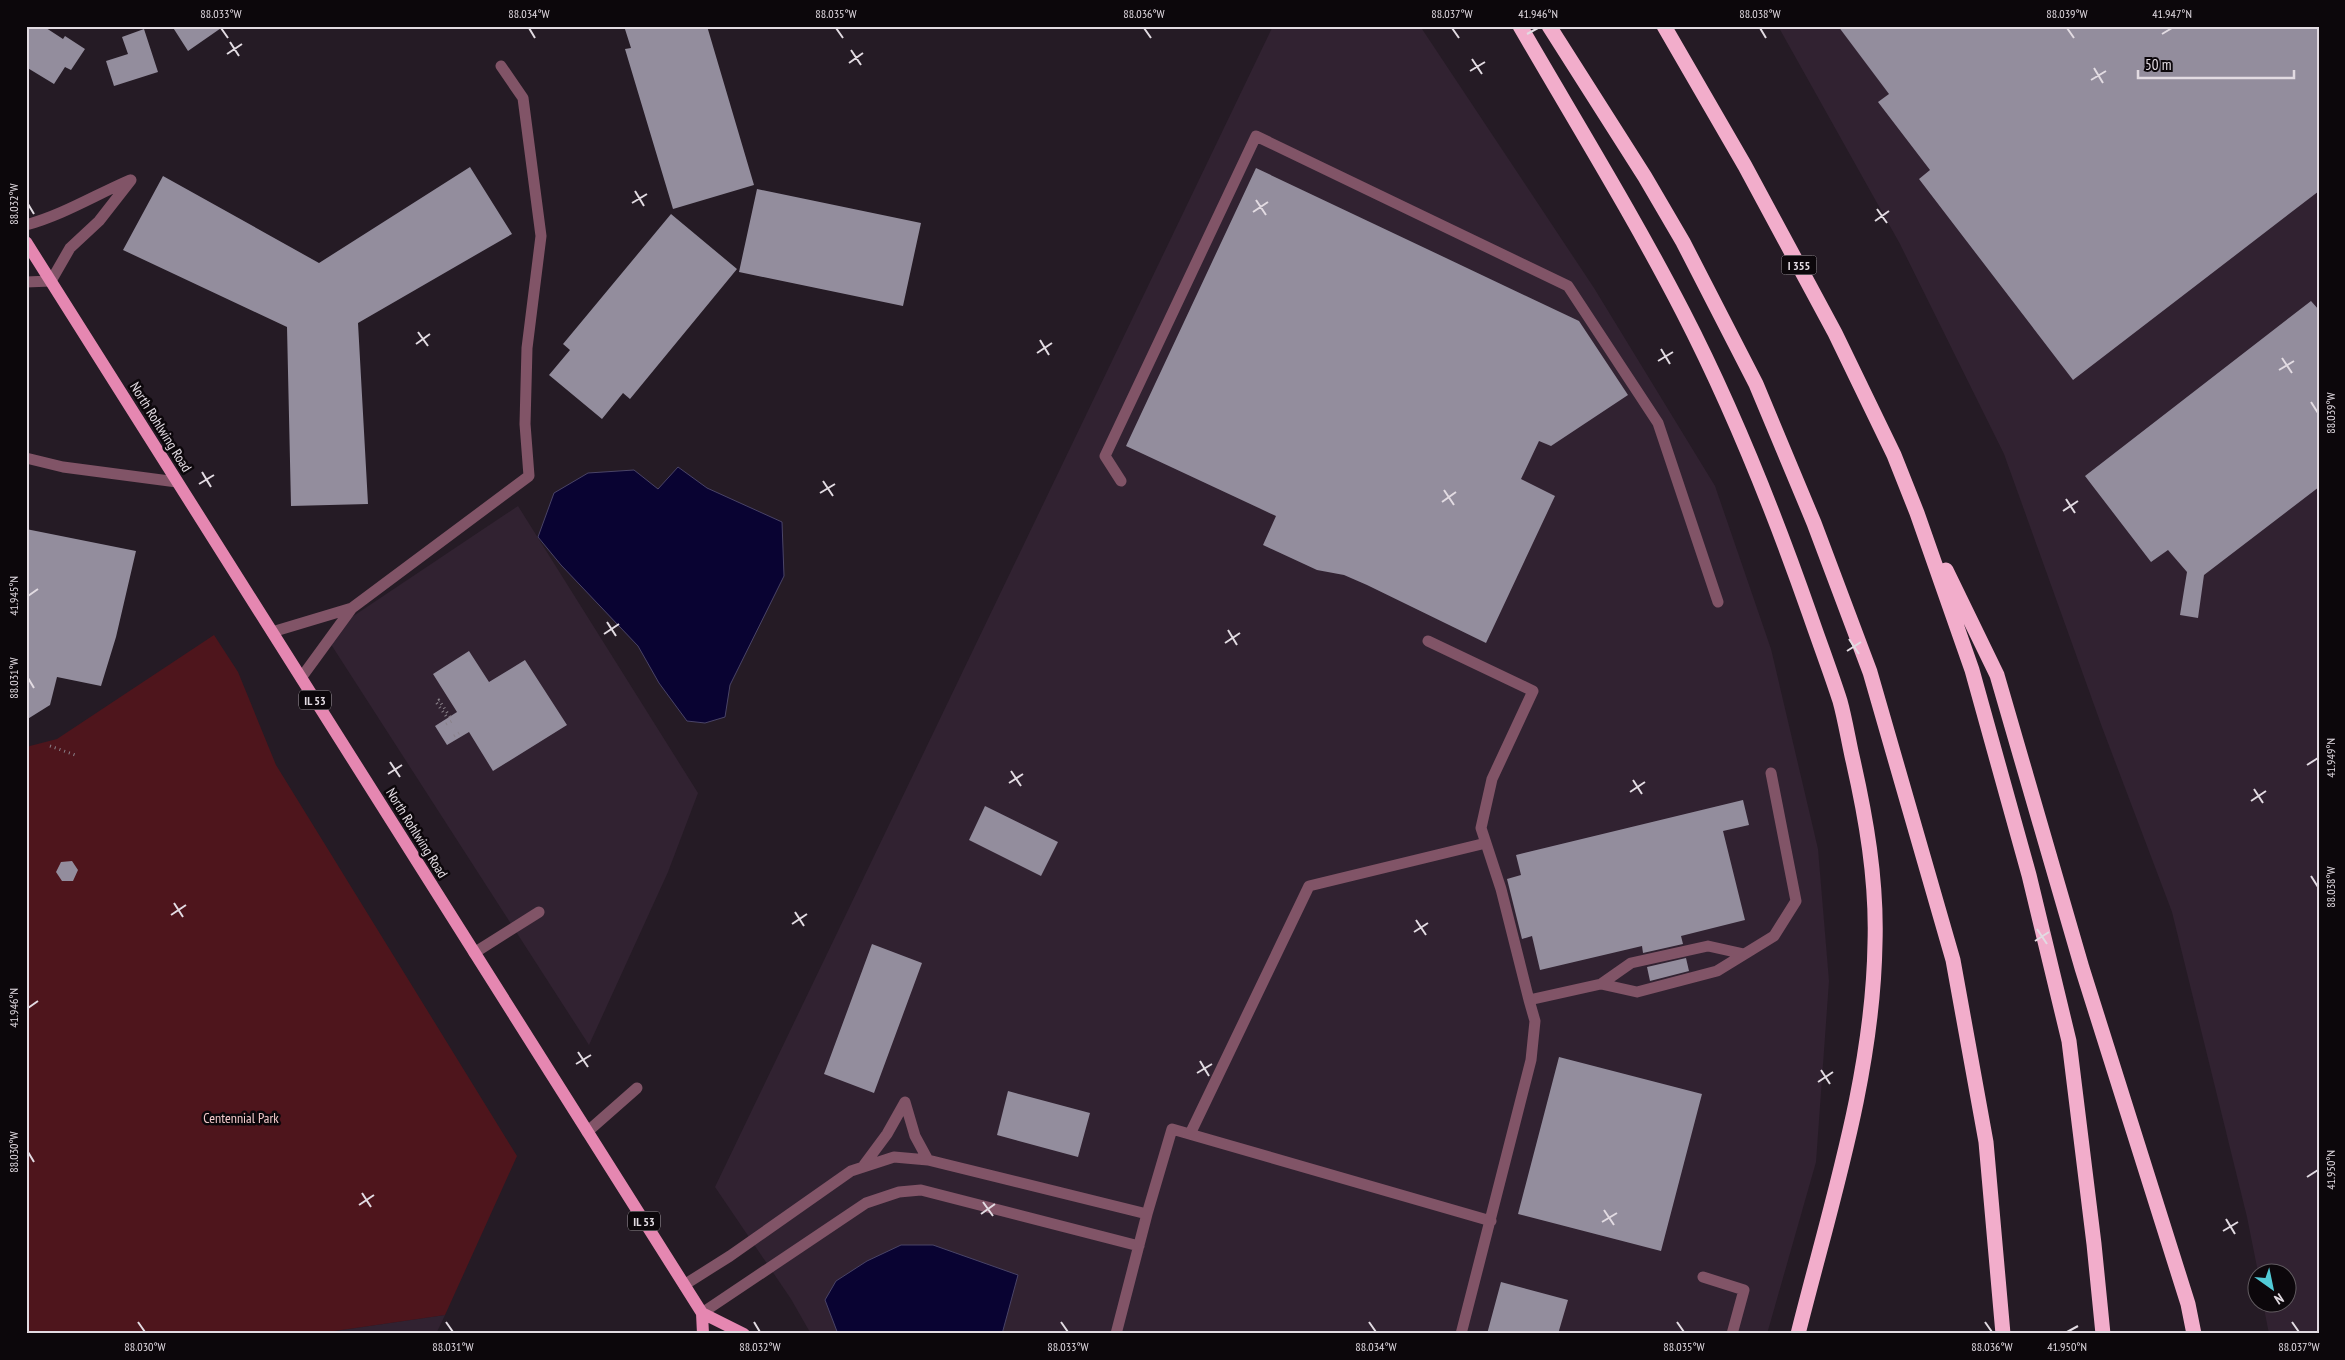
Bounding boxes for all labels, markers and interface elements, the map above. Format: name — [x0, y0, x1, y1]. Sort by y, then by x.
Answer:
text: 88.033°W — [200, 6, 242, 21]
text: 88.034°W — [508, 6, 550, 21]
text: 88.035°W — [815, 6, 857, 21]
text: 88.036°W — [1123, 6, 1165, 21]
text: 88.037°W — [1431, 6, 1473, 21]
text: 41.946°N — [1518, 6, 1558, 21]
text: 88.038°W — [1739, 6, 1781, 21]
text: 88.039°W — [2046, 6, 2088, 21]
text: 41.947°N — [2152, 6, 2192, 21]
scale bar — [2138, 48, 2294, 80]
text: 50 m — [2145, 55, 2171, 74]
text: 88.032°W — [6, 183, 21, 225]
road number: I 355 — [1782, 256, 1816, 274]
street label: North Rohlwing Road — [126, 379, 196, 475]
text: 88.039°W — [2323, 392, 2338, 434]
text: 41.945°N — [6, 576, 21, 616]
text: 88.031°W — [6, 657, 21, 699]
road number: IL 53 — [299, 690, 331, 710]
text: 41.949°N — [2323, 738, 2338, 778]
street label: North Rohlwing Road — [382, 785, 452, 881]
text: 88.038°W — [2323, 866, 2338, 908]
text: 41.946°N — [6, 988, 21, 1028]
park label: Centennial Park — [203, 1109, 279, 1127]
text: 88.030°W — [6, 1131, 21, 1173]
text: 41.950°N — [2323, 1150, 2338, 1190]
road number: IL 53 — [628, 1212, 660, 1230]
north arrow — [2248, 1262, 2298, 1312]
text: N — [2271, 1289, 2287, 1309]
text: 88.030°W — [124, 1339, 166, 1354]
text: 88.031°W — [432, 1339, 474, 1354]
text: 88.032°W — [739, 1339, 781, 1354]
text: 88.033°W — [1047, 1339, 1089, 1354]
text: 88.034°W — [1355, 1339, 1397, 1354]
text: 88.035°W — [1663, 1339, 1705, 1354]
text: 88.036°W — [1971, 1339, 2013, 1354]
text: 41.950°N — [2047, 1339, 2087, 1354]
text: 88.037°W — [2278, 1339, 2320, 1354]

